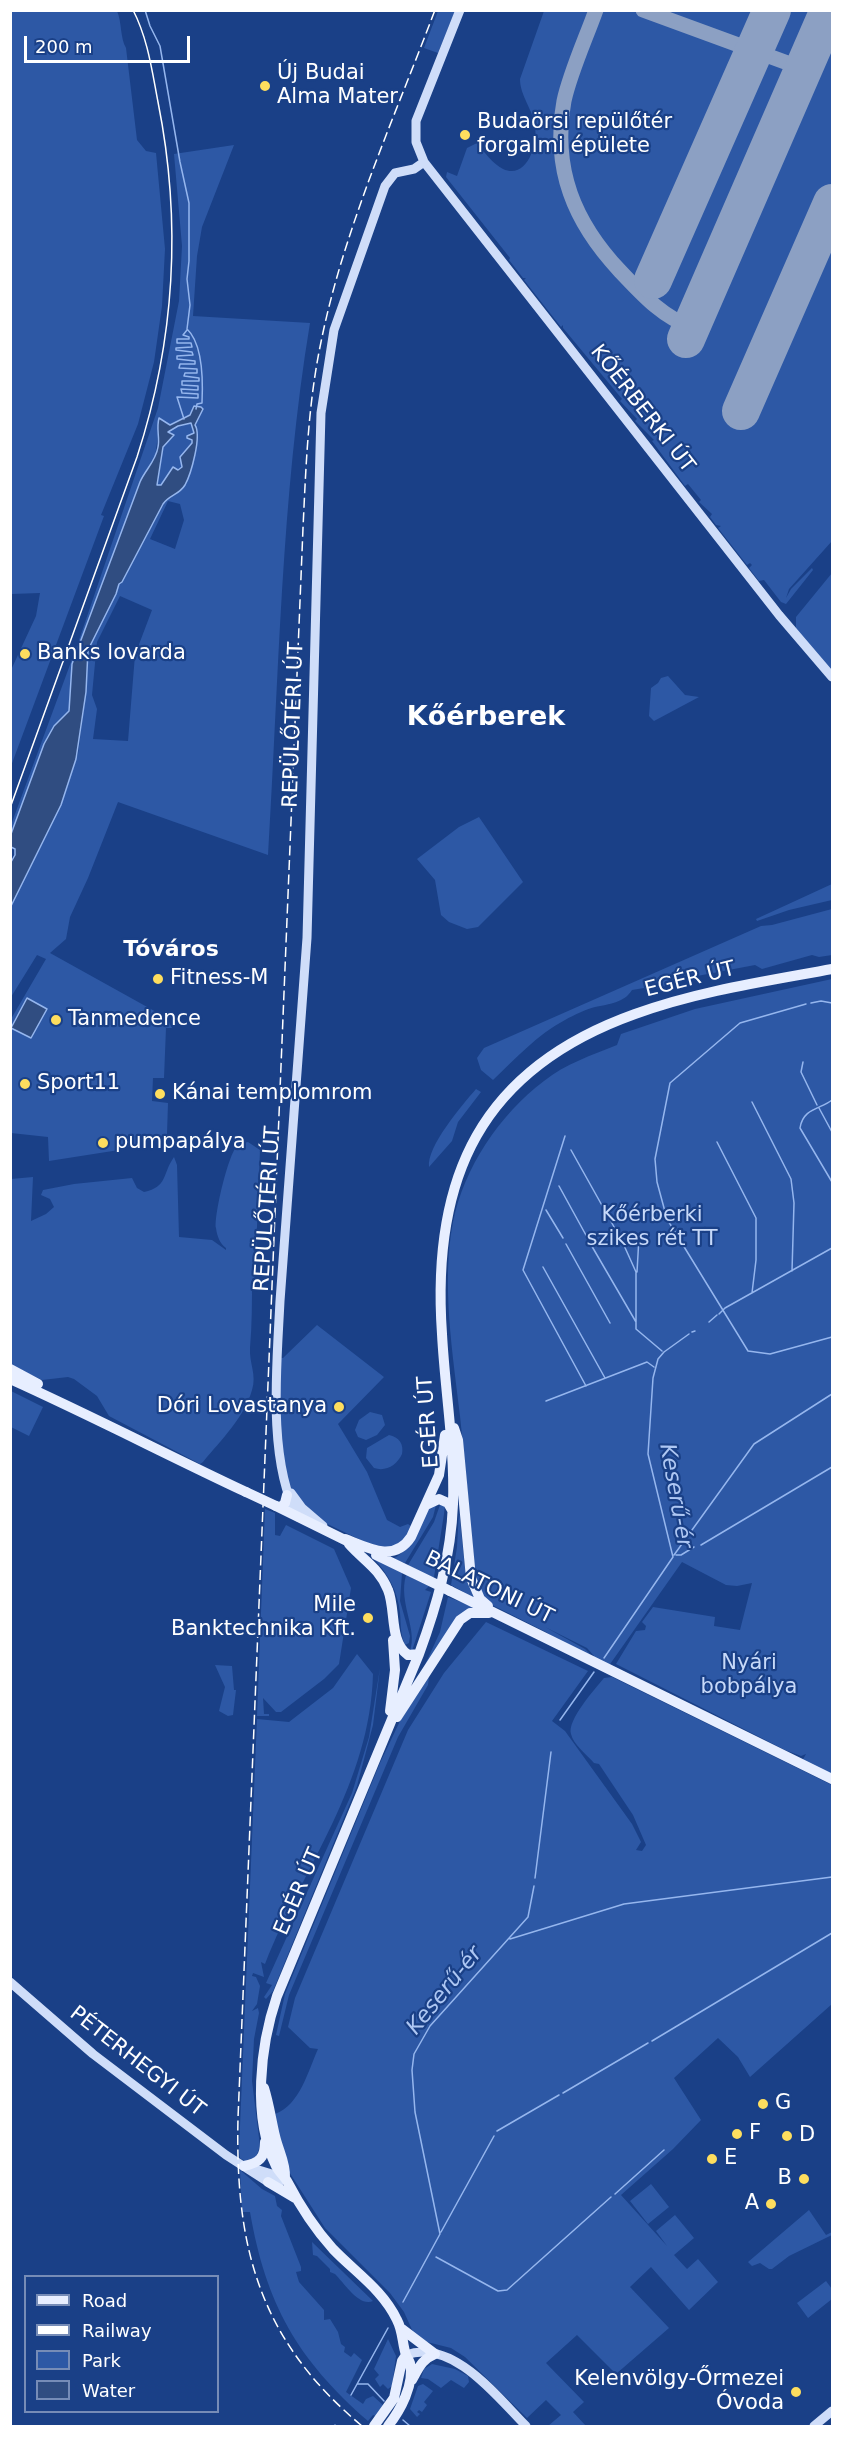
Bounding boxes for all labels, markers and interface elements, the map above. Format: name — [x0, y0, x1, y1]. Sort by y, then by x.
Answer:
scale bar — [27, 24, 194, 62]
text: 200 m — [35, 36, 93, 57]
place label: Új Budai Alma Mater — [277, 61, 398, 111]
marker: Új Budai Alma Mater — [258, 79, 272, 93]
place label: Budaörsi repülőtér forgalmi épülete — [477, 110, 672, 160]
marker: Budaörsi repülőtér forgalmi épülete — [458, 128, 472, 142]
street label: KŐÉRBERKI ÚT — [584, 340, 700, 478]
place label: Banks lovarda — [37, 641, 186, 667]
street label: REPÜLŐTÉRI ÚT — [279, 642, 309, 808]
marker: Banks lovarda — [18, 647, 32, 661]
district label: Kőérberek — [407, 702, 565, 734]
district label: Tóváros — [123, 937, 219, 963]
street label: EGÉR ÚT — [642, 957, 738, 1003]
place label: Fitness-M — [170, 966, 268, 992]
marker: Fitness-M — [151, 972, 165, 986]
place label: Tanmedence — [68, 1007, 201, 1033]
marker: Tanmedence — [49, 1013, 63, 1027]
place label: Sport11 — [37, 1071, 120, 1097]
marker: Sport11 — [18, 1077, 32, 1091]
place label: Kánai templomrom — [172, 1081, 373, 1107]
marker: Kánai templomrom — [153, 1087, 167, 1101]
street label: REPÜLŐTÉRI ÚT — [250, 1125, 286, 1293]
place label: pumpapálya — [115, 1130, 246, 1156]
marker: pumpapálya — [96, 1136, 110, 1150]
park label: Kőérberki szikes rét TT — [586, 1203, 718, 1253]
street label: EGÉR ÚT — [413, 1375, 445, 1469]
place label: Dóri Lovastanya — [157, 1394, 327, 1420]
marker: Dóri Lovastanya — [332, 1400, 346, 1414]
water label: Keserű-ér — [653, 1442, 697, 1550]
street label: BALATONI ÚT — [421, 1546, 557, 1630]
place label: Mile Banktechnika Kft. — [171, 1593, 356, 1643]
marker: Mile Banktechnika Kft. — [361, 1611, 375, 1625]
park label: Nyári bobpálya — [701, 1651, 797, 1701]
street label: EGÉR ÚT — [269, 1845, 329, 1939]
water label: Keserű-ér — [401, 1942, 489, 2040]
street label: PÉTERHEGYI ÚT — [64, 2001, 210, 2123]
place label: G — [775, 2091, 791, 2117]
marker: G — [756, 2097, 770, 2111]
place label: F — [749, 2121, 761, 2147]
place label: D — [799, 2123, 815, 2149]
marker: F — [730, 2127, 744, 2141]
marker: D — [780, 2129, 794, 2143]
place label: E — [724, 2146, 737, 2172]
marker: E — [705, 2152, 719, 2166]
place label: B — [778, 2166, 792, 2192]
marker: B — [797, 2172, 811, 2186]
place label: A — [745, 2191, 759, 2217]
marker: A — [764, 2197, 778, 2211]
legend — [24, 2275, 219, 2413]
text: Road — [82, 2290, 127, 2311]
text: Railway — [82, 2320, 152, 2341]
text: Park — [82, 2350, 121, 2371]
place label: Kelenvölgy-Őrmezei Óvoda — [574, 2367, 784, 2417]
text: Water — [82, 2380, 135, 2401]
marker: Kelenvölgy-Őrmezei Óvoda — [789, 2385, 803, 2399]

